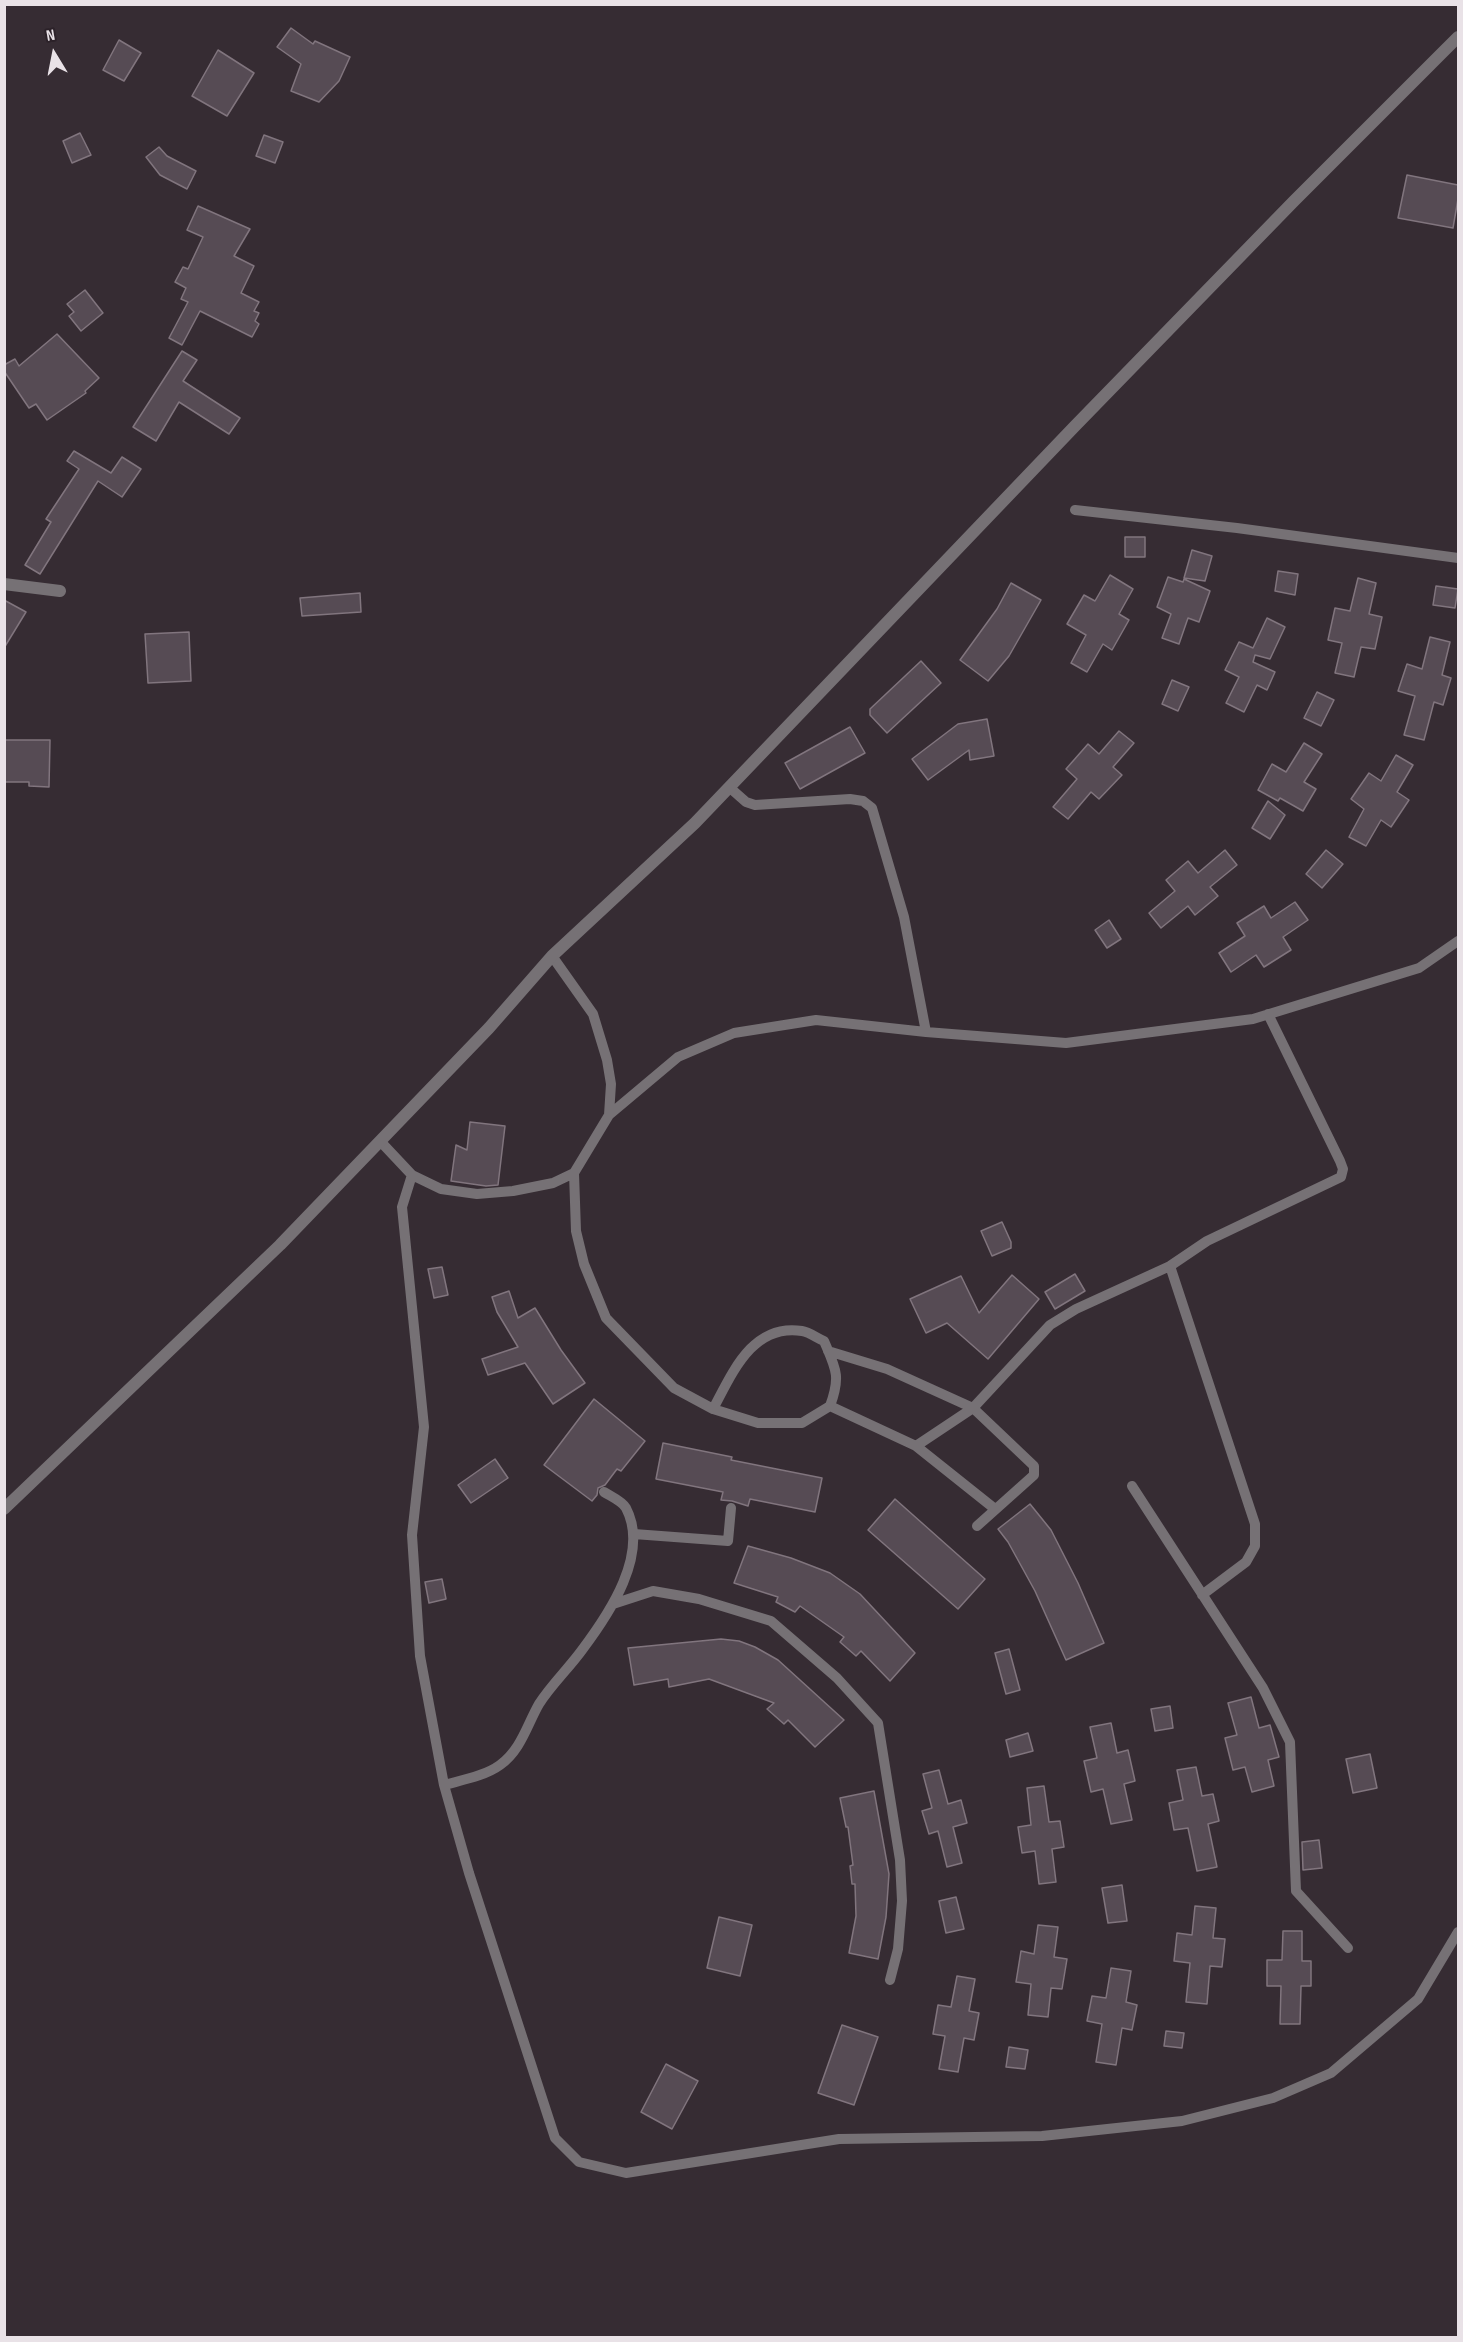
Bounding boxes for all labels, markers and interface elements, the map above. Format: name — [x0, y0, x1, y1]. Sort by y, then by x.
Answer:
north arrow — [24, 24, 84, 84]
text: N — [45, 26, 57, 46]

